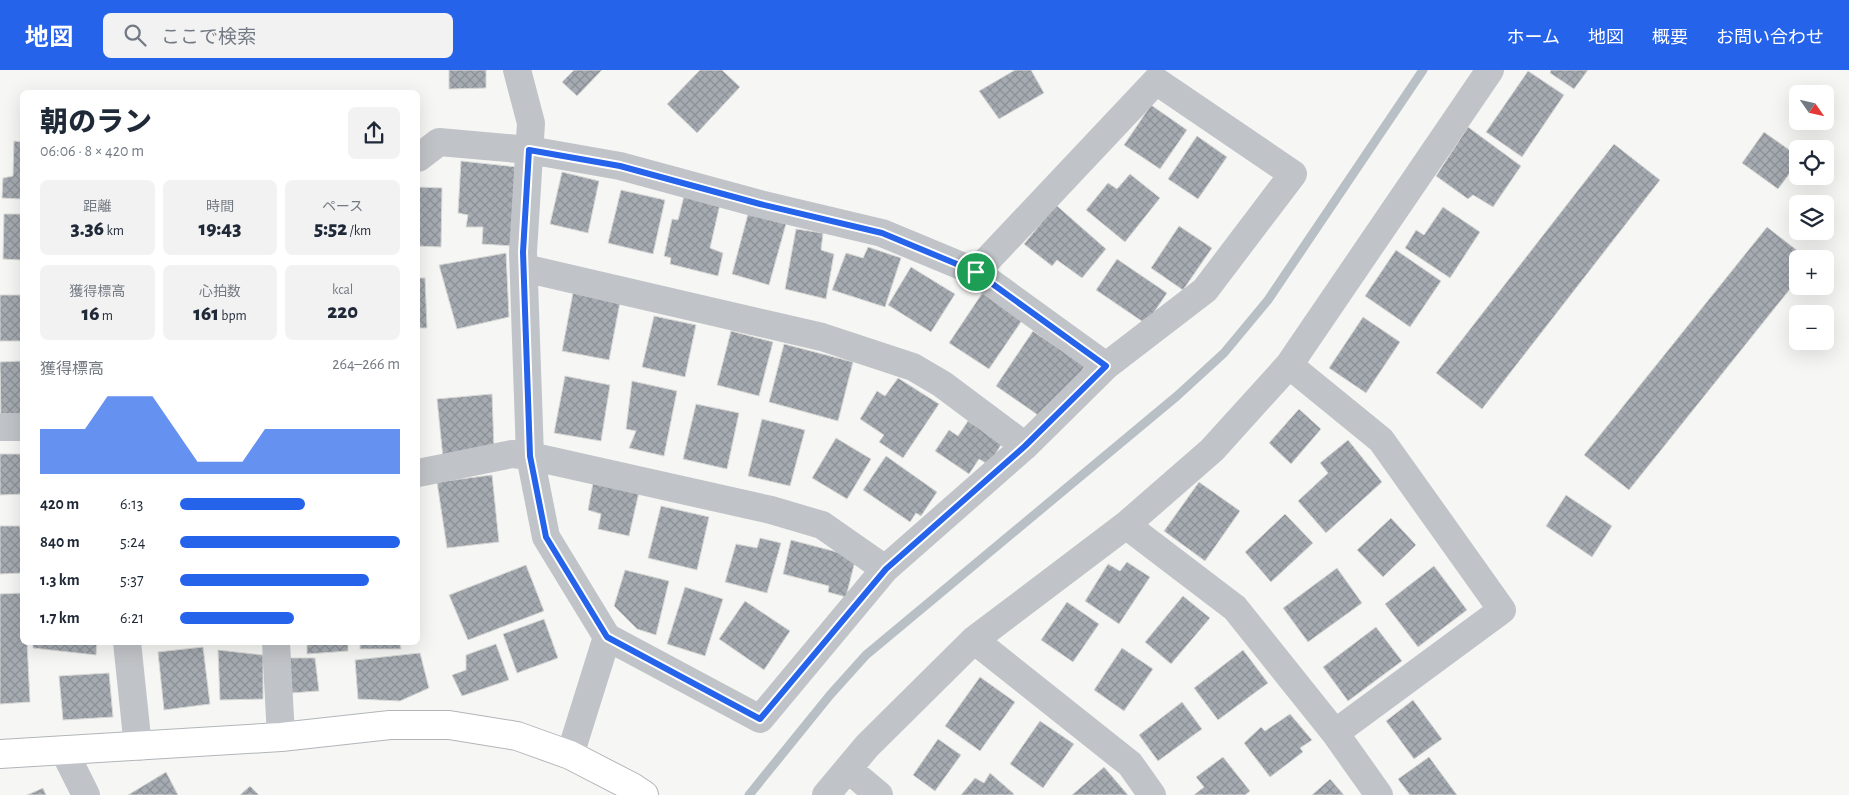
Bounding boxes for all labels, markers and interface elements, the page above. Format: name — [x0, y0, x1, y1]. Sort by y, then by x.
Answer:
search box — [103, 13, 453, 58]
icon: search — [121, 21, 149, 49]
text: 地図 — [25, 26, 73, 50]
text: ここで検索 — [161, 28, 256, 47]
text: ホーム — [1507, 29, 1560, 47]
text: 地図 — [1588, 29, 1624, 47]
text: 概要 — [1652, 29, 1688, 47]
text: お問い合わせ — [1716, 29, 1824, 47]
north arrow — [1789, 85, 1834, 130]
map controls — [1789, 85, 1834, 350]
button: share — [348, 107, 400, 159]
text: 朝のラン — [40, 109, 152, 137]
button: locate — [1789, 140, 1834, 185]
text: 06:06 · 8 × 420 m — [40, 143, 144, 159]
button: layers — [1789, 195, 1834, 240]
text: 距離 — [83, 200, 111, 214]
text: 時間 — [206, 200, 234, 214]
text: ペース — [322, 200, 363, 214]
text: 3.36 — [71, 218, 104, 239]
text: 19:43 — [199, 218, 241, 239]
text: 5:52 — [314, 218, 347, 239]
text: km — [104, 224, 124, 238]
text: /km — [347, 224, 371, 238]
button: + — [1789, 250, 1834, 295]
pin — [955, 251, 997, 293]
icon: arrive — [962, 258, 990, 286]
text: kcal — [332, 283, 353, 297]
text: 獲得標高 — [69, 285, 125, 299]
text: 心拍数 — [199, 285, 241, 299]
text: 220 — [327, 301, 358, 322]
text: 16 — [82, 303, 100, 324]
text: 161 — [193, 303, 219, 324]
button: − — [1789, 305, 1834, 350]
text: m — [100, 309, 113, 323]
text: bpm — [219, 309, 247, 323]
text: 264–266 m — [332, 356, 400, 372]
text: 獲得標高 — [40, 361, 104, 377]
text: 420 m — [40, 496, 79, 512]
text: 6:13 — [120, 496, 143, 512]
text: 840 m — [40, 534, 80, 550]
text: 5:24 — [120, 534, 145, 550]
text: 1.3 km — [40, 572, 80, 588]
text: 5:37 — [120, 572, 144, 588]
text: 1.7 km — [40, 610, 80, 626]
text: 6:21 — [120, 610, 144, 626]

